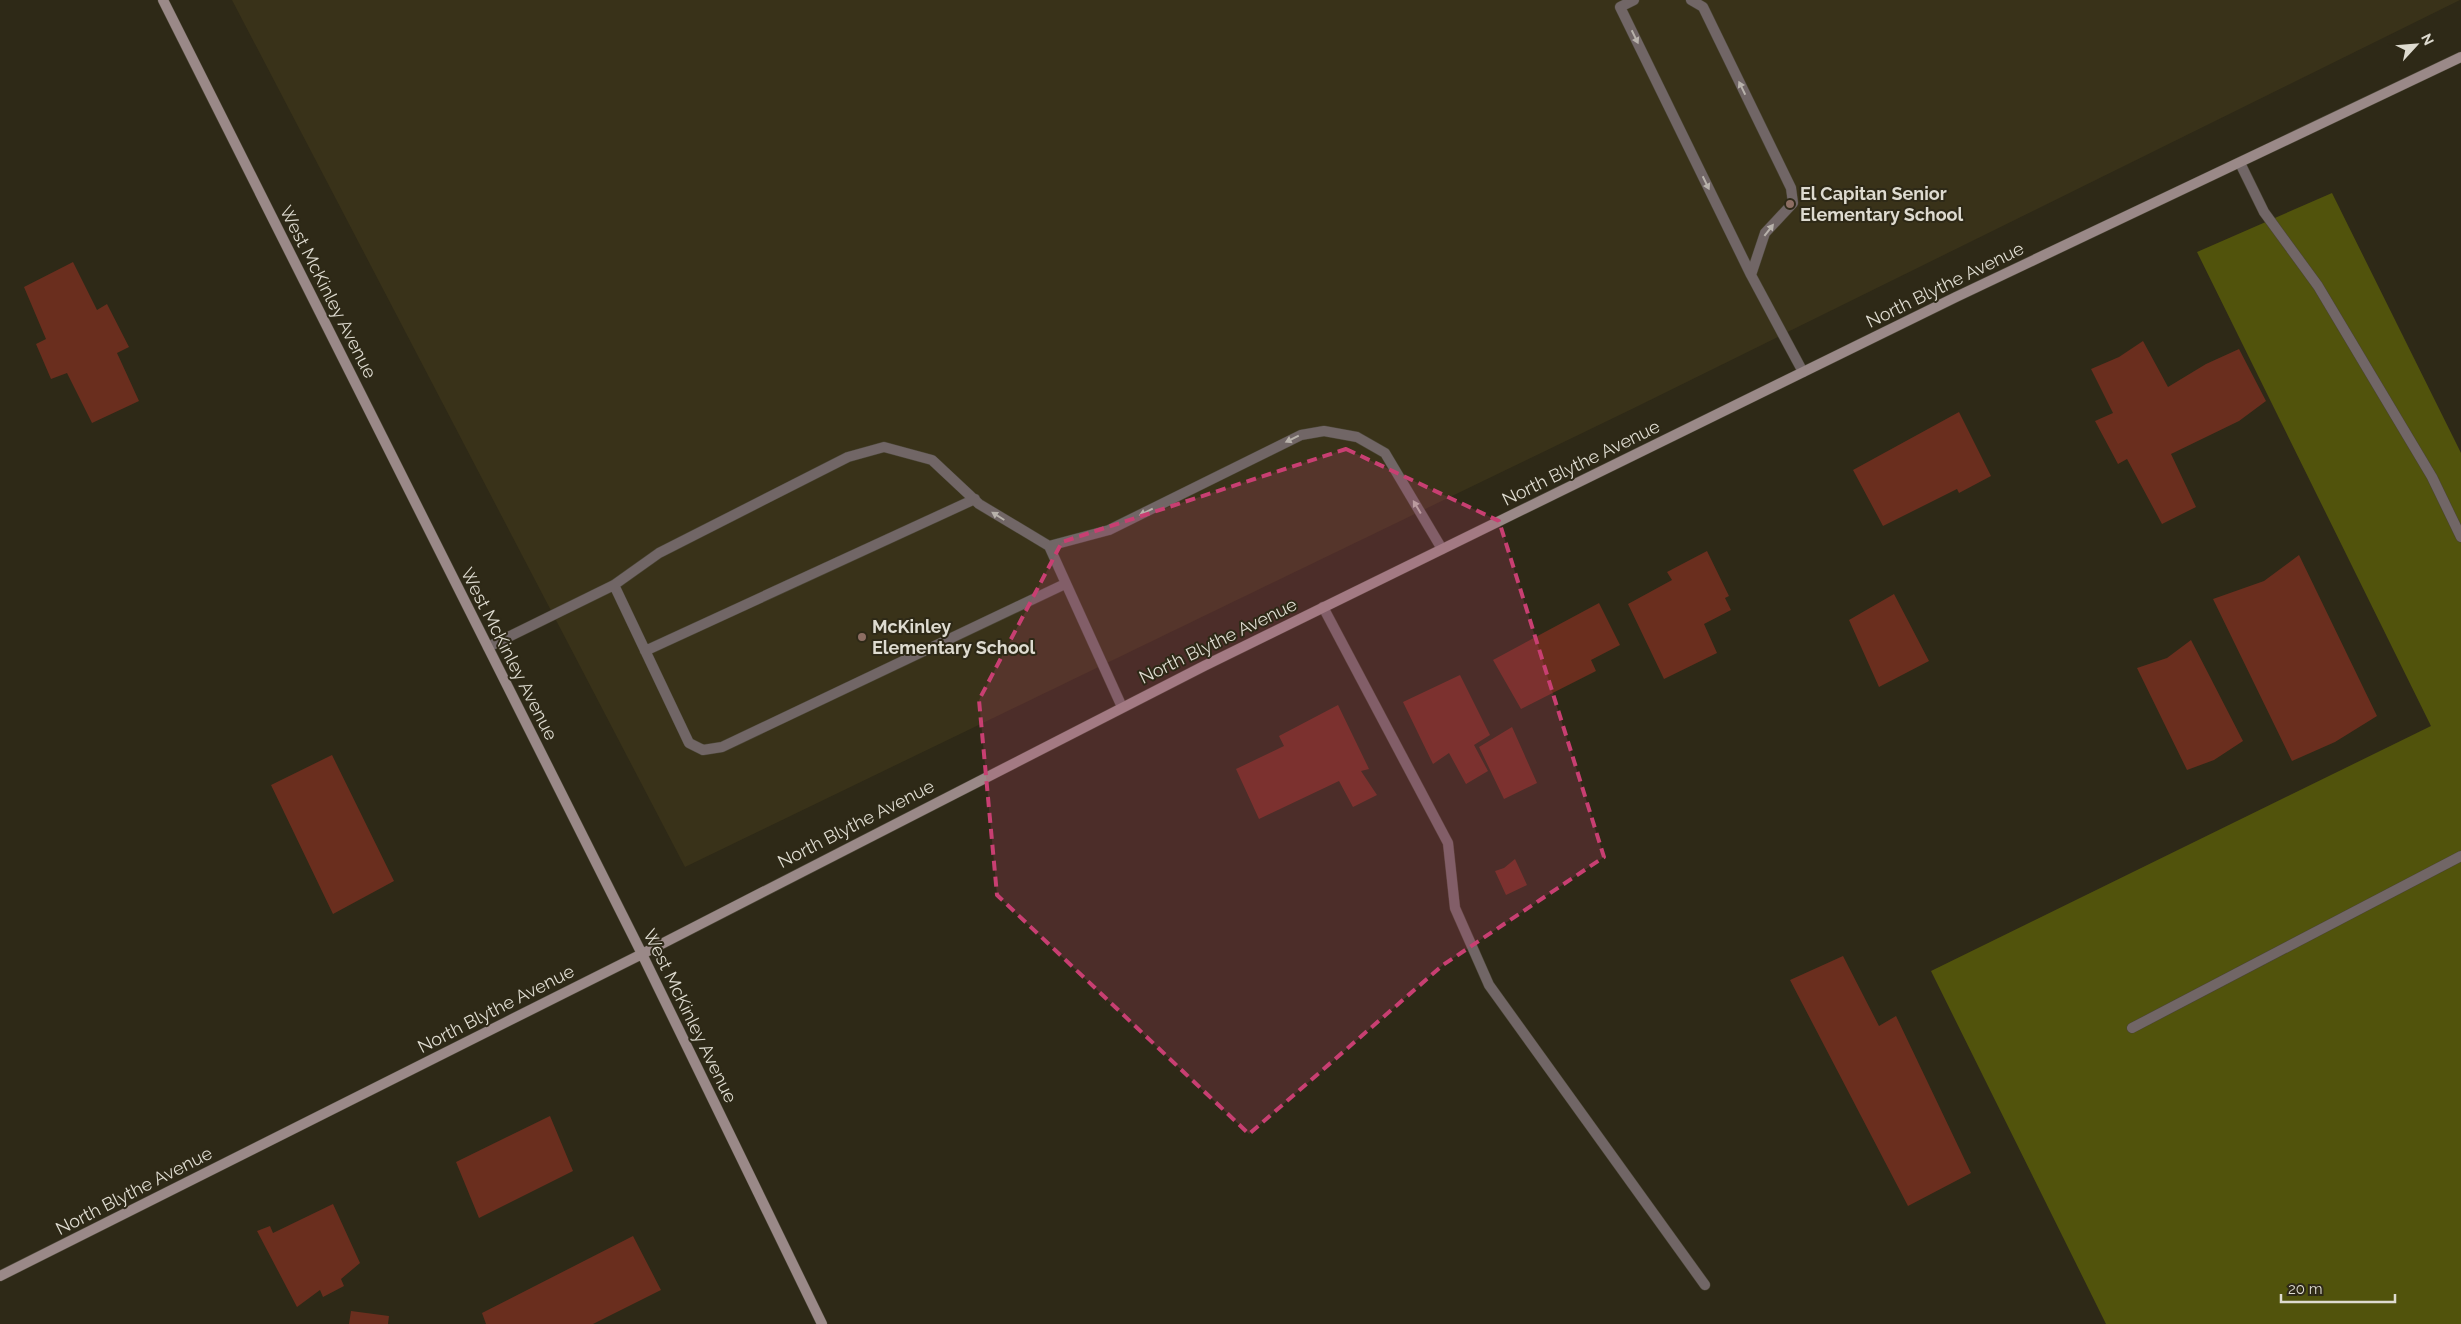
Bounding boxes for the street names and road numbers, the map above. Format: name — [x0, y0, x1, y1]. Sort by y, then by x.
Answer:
street label: West McKinley Avenue — [276, 202, 381, 382]
street label: North Blythe Avenue — [1863, 237, 2027, 332]
street label: North Blythe Avenue — [1499, 415, 1663, 510]
street label: West McKinley Avenue — [457, 564, 562, 744]
street label: North Blythe Avenue — [1136, 593, 1300, 688]
street label: North Blythe Avenue — [774, 775, 938, 872]
street label: West McKinley Avenue — [639, 925, 742, 1106]
street label: North Blythe Avenue — [414, 960, 578, 1057]
street label: North Blythe Avenue — [52, 1142, 216, 1239]

